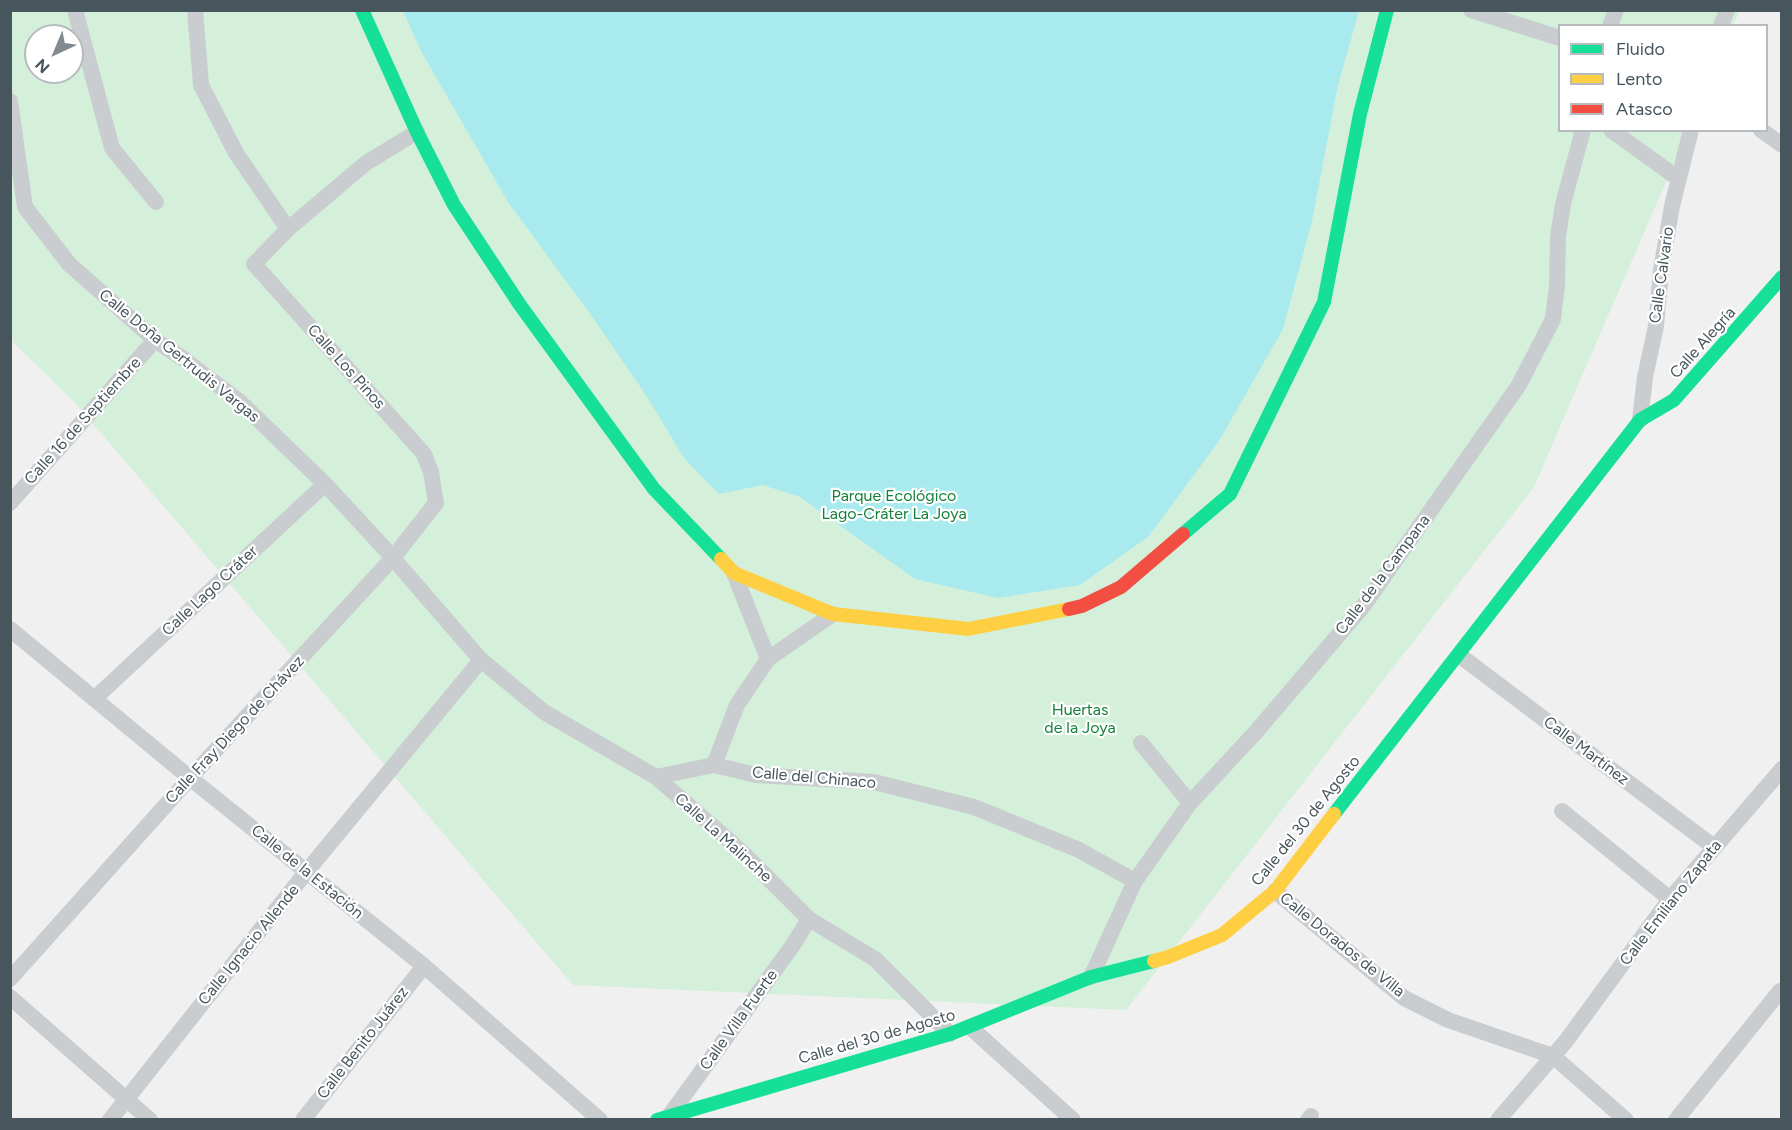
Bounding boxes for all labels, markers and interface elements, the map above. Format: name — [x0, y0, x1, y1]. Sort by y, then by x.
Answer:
north arrow — [24, 24, 84, 84]
legend — [1558, 24, 1768, 132]
text: Fluido — [1616, 38, 1665, 60]
text: N — [31, 55, 54, 77]
text: Lento — [1616, 68, 1662, 90]
text: Atasco — [1616, 98, 1673, 120]
street label: Calle Calvario — [1646, 225, 1678, 325]
street label: Calle Doña Gertrudis Vargas — [95, 285, 263, 427]
street label: Calle Alegría — [1666, 303, 1740, 383]
street label: Calle Los Pinos — [303, 321, 389, 413]
street label: Calle 16 de Septiembre — [21, 353, 145, 489]
park label: Parque Ecológico Lago-Cráter La Joya — [821, 486, 967, 524]
street label: Calle de la Campana — [1332, 511, 1434, 639]
street label: Calle Lago Cráter — [158, 542, 262, 640]
street label: Calle Fray Diego de Chávez — [161, 652, 309, 808]
park label: Huertas de la Joya — [1044, 700, 1116, 738]
street label: Calle Martínez — [1540, 713, 1632, 789]
street label: Calle del 30 de Agosto — [1248, 752, 1364, 890]
street label: Calle del Chinaco — [751, 763, 877, 793]
street label: Calle La Malinche — [670, 789, 776, 887]
street label: Calle de la Estación — [247, 821, 367, 923]
street label: Calle Emiliano Zapata — [1616, 836, 1726, 970]
street label: Calle Ignacio Allende — [195, 881, 303, 1009]
street label: Calle Dorados de Villa — [1276, 889, 1408, 1001]
street label: Calle Villa Fuerte — [696, 966, 782, 1074]
street label: Calle Benito Juárez — [313, 983, 413, 1103]
street label: Calle del 30 de Agosto — [796, 1005, 958, 1069]

